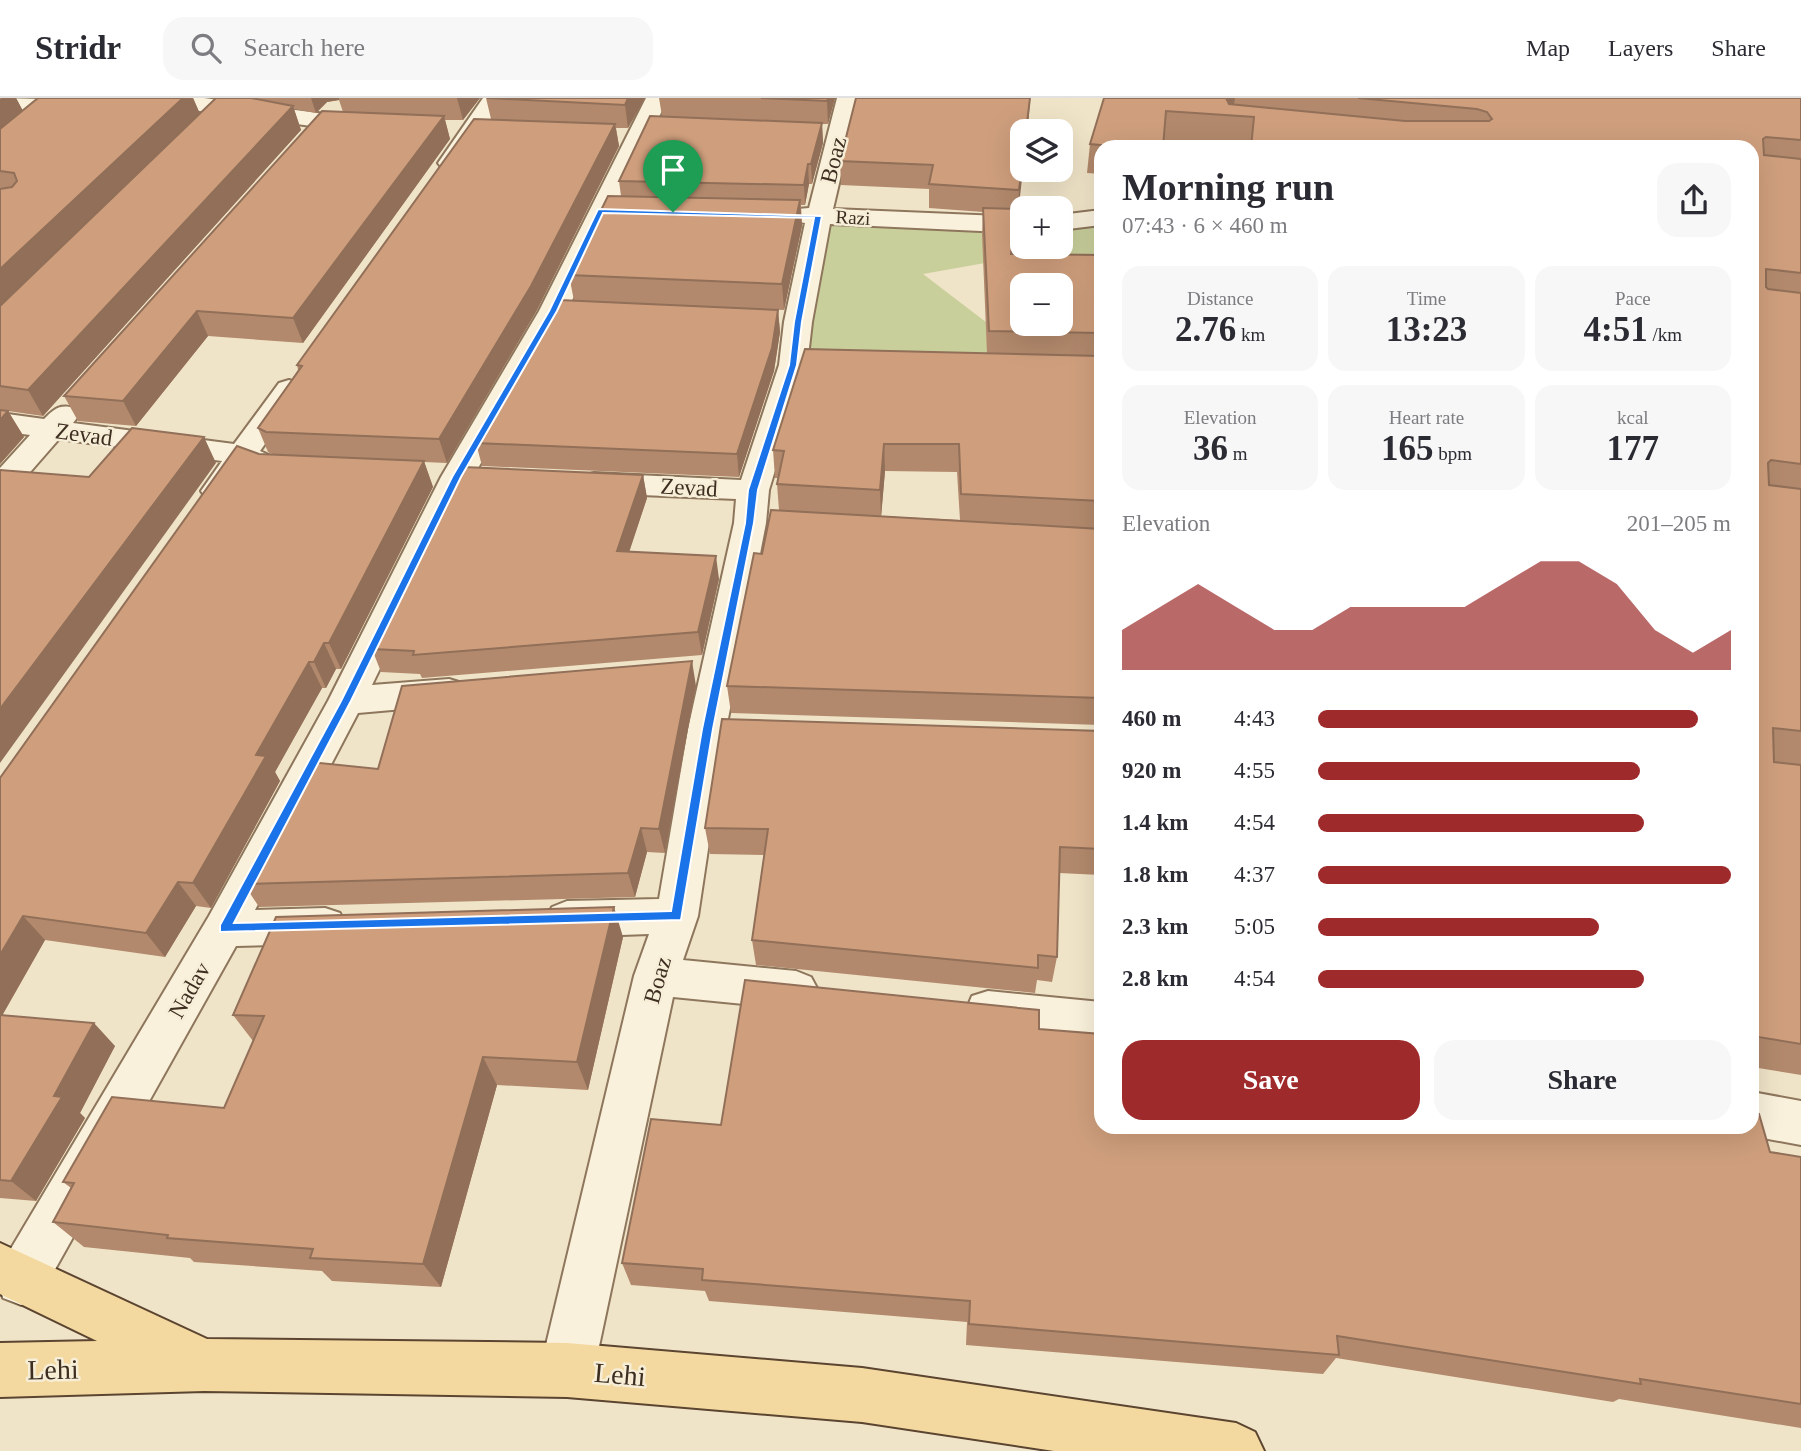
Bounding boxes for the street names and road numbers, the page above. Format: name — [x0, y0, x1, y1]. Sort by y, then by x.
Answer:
street label: Boaz — [816, 134, 851, 186]
street label: Razi — [835, 206, 871, 229]
street label: Zevad — [54, 418, 115, 451]
street label: Zevad — [660, 474, 719, 502]
street label: Boaz — [639, 954, 676, 1006]
street label: Nadav — [164, 958, 216, 1022]
street label: Lehi — [27, 1354, 79, 1385]
street label: Lehi — [593, 1357, 647, 1392]

